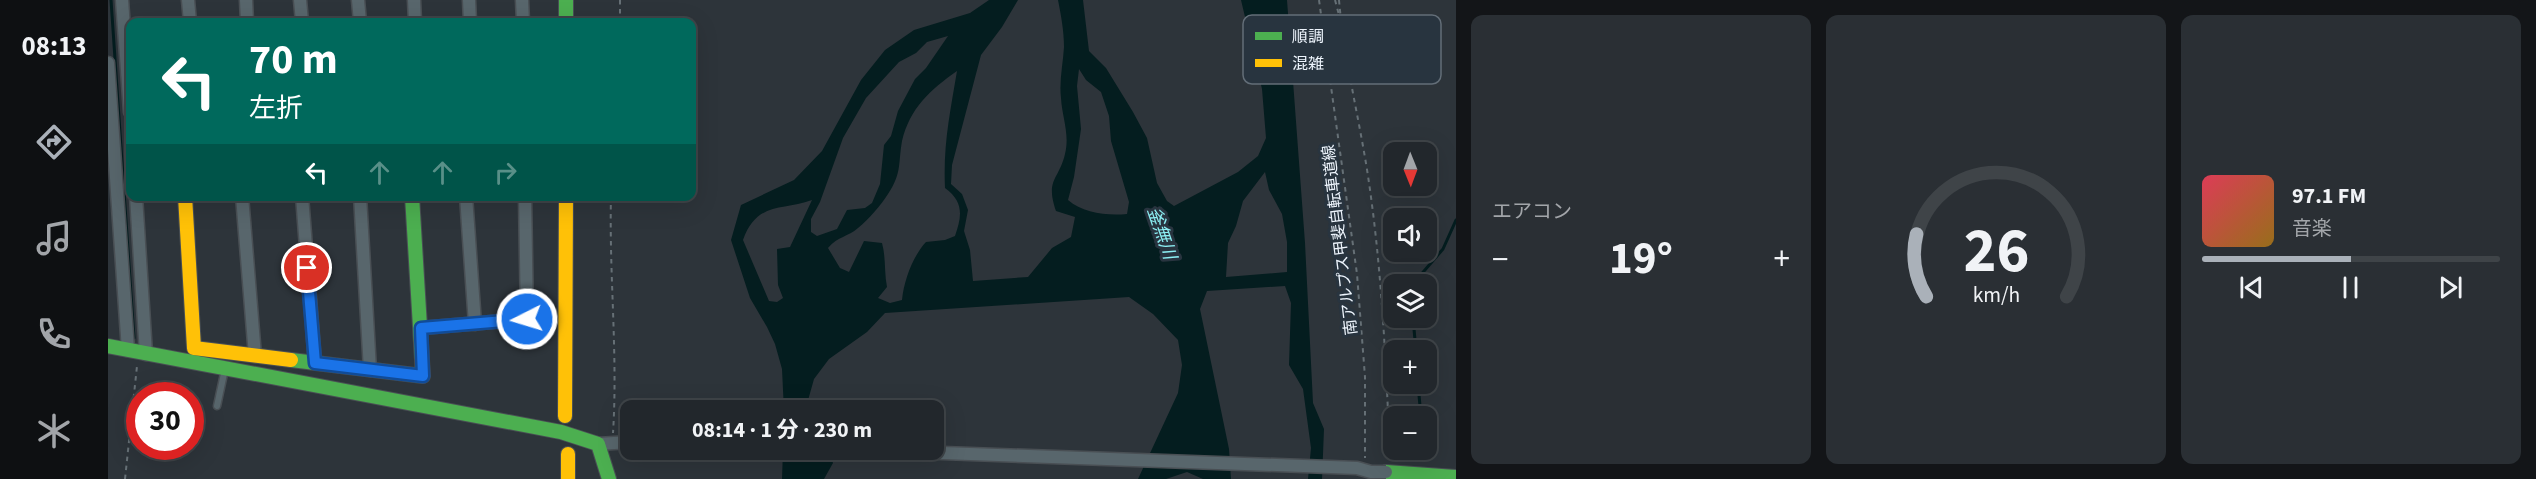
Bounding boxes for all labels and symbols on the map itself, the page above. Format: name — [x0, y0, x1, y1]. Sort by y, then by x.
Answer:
legend — [1243, 15, 1441, 84]
text: 順調 — [1292, 26, 1324, 48]
text: 混雑 — [1292, 53, 1324, 75]
north arrow — [1383, 142, 1437, 196]
street label: 南アルプス甲斐自転車道線 — [1317, 143, 1363, 336]
water label: 釜無川 — [1141, 204, 1183, 265]
pin — [281, 242, 332, 293]
position arrow — [495, 287, 559, 351]
speed limit sign: 30 — [126, 382, 204, 460]

